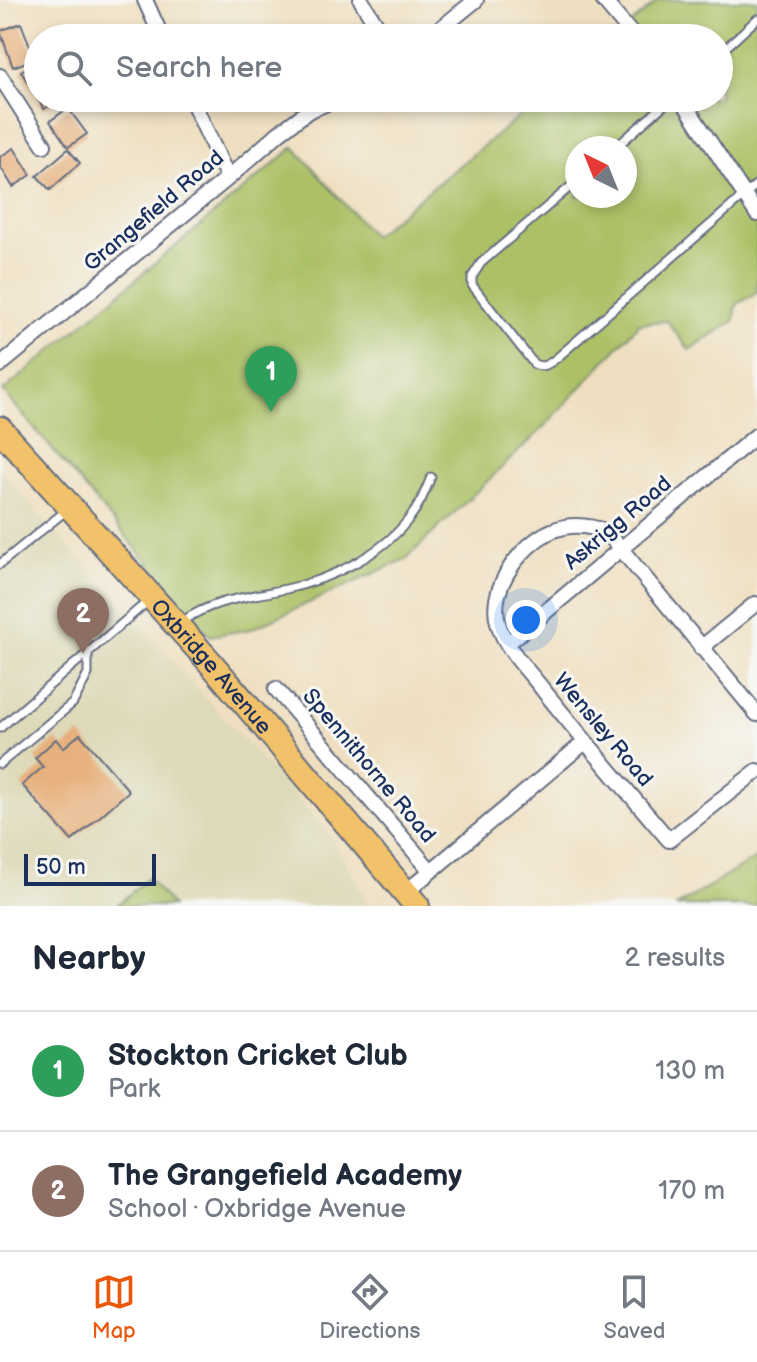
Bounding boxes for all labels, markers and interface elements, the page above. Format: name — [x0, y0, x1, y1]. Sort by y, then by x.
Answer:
search box — [24, 24, 733, 112]
icon: search — [52, 46, 96, 90]
text: Search here — [116, 50, 282, 86]
north arrow — [565, 136, 637, 208]
street label: Grangefield Road — [78, 145, 230, 278]
pin: 1 — [245, 346, 297, 412]
street label: Askrigg Road — [559, 470, 677, 576]
pin: 2 — [57, 588, 109, 654]
street label: Oxbridge Avenue — [145, 594, 277, 740]
your location — [506, 600, 546, 640]
street label: Wensley Road — [547, 668, 658, 792]
street label: Spennithorne Road — [296, 683, 441, 849]
scale bar — [24, 850, 156, 886]
text: 50 m — [36, 854, 86, 881]
text: Nearby — [32, 938, 146, 979]
text: 2 results — [625, 943, 725, 974]
text: Stockton Cricket Club — [108, 1038, 408, 1074]
text: 1 — [53, 1056, 63, 1087]
text: 130 m — [655, 1056, 725, 1087]
text: Park — [108, 1074, 160, 1105]
text: The Grangefield Academy — [108, 1158, 462, 1194]
text: 2 — [50, 1176, 66, 1207]
text: 170 m — [658, 1176, 725, 1207]
text: School · Oxbridge Avenue — [108, 1194, 406, 1225]
tab: Map — [92, 1270, 136, 1345]
tab: Directions — [319, 1270, 420, 1345]
tab: Saved — [604, 1270, 665, 1345]

